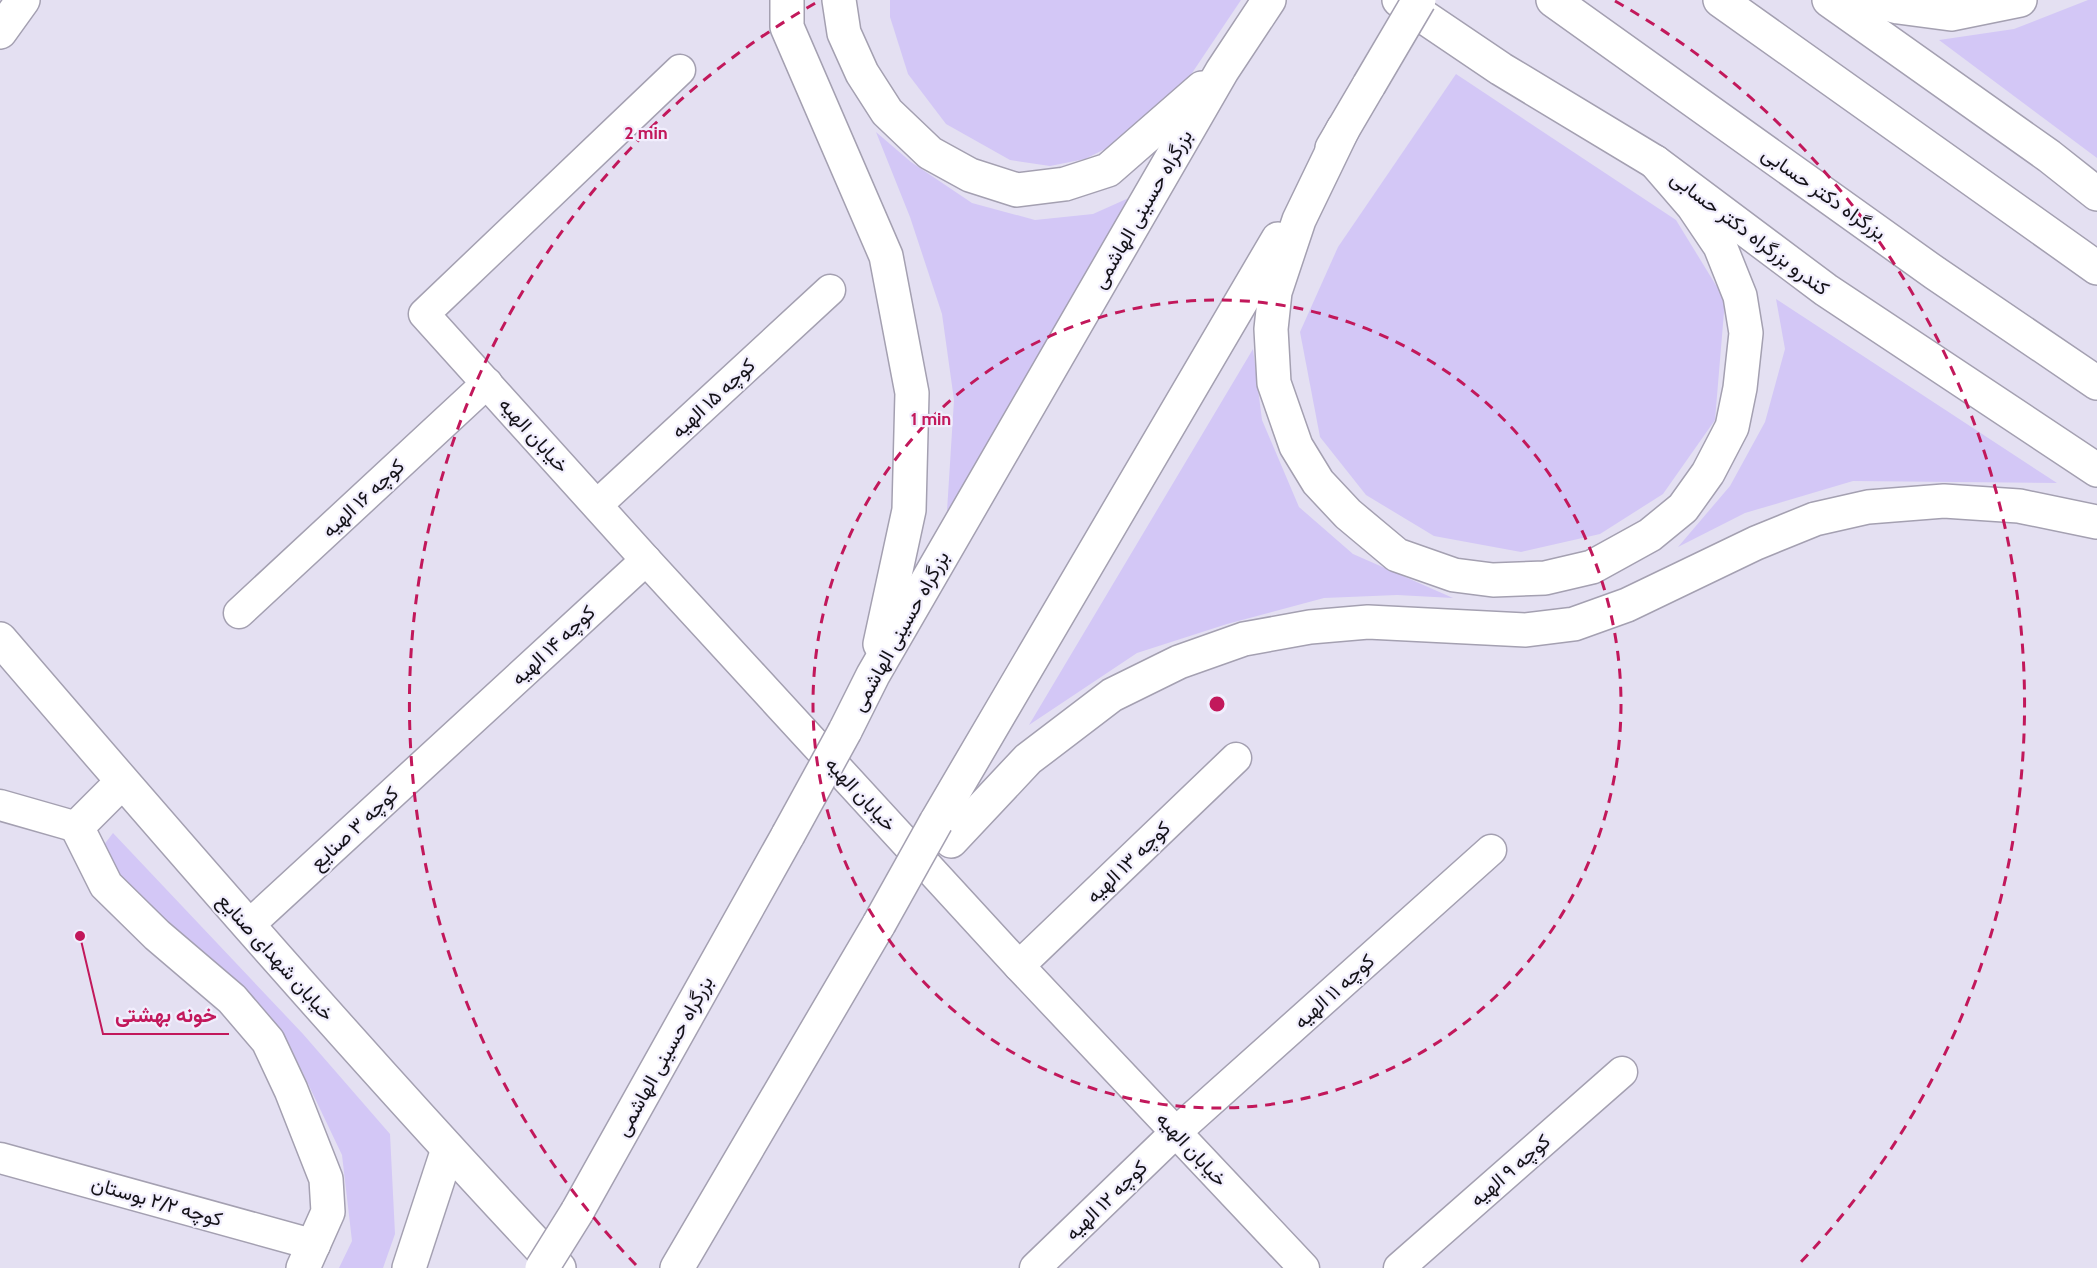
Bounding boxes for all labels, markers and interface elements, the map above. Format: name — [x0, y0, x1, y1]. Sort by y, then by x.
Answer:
text: 2 min — [624, 122, 668, 144]
street label: بزرگراه حسینی الهاشمی — [1087, 125, 1198, 293]
street label: بزرگراه دکتر حسابی — [1757, 141, 1891, 245]
street label: کندرو بزرگراه دکتر حسابی — [1665, 166, 1834, 301]
street label: کوچه ۱۵ الهیه — [666, 353, 761, 444]
street label: خیابان الهیه — [493, 392, 574, 478]
text: 1 min — [911, 408, 951, 430]
street label: کوچه ۱۶ الهیه — [317, 454, 411, 544]
street label: بزرگراه حسینی الهاشمی — [846, 547, 955, 716]
street label: کوچه ۱۴ الهیه — [506, 600, 601, 691]
centre of rings — [1207, 694, 1227, 714]
street label: خیابان الهیه — [820, 752, 902, 837]
street label: کوچه ۳ صنایع — [305, 781, 405, 876]
street label: کوچه ۱۳ الهیه — [1081, 816, 1176, 909]
street label: خیابان شهدای صنایع — [211, 889, 339, 1027]
street label: کوچه ۱۱ الهیه — [1289, 949, 1381, 1035]
street label: بزرگراه حسینی الهاشمی — [610, 972, 719, 1141]
callout: خونه بهشتی — [103, 995, 229, 1034]
text: خونه بهشتی — [115, 1002, 217, 1028]
street label: خیابان الهیه — [1151, 1107, 1233, 1192]
street label: کوچه ۹ الهیه — [1465, 1129, 1556, 1213]
street label: کوچه ۱۲ الهیه — [1060, 1155, 1154, 1246]
street label: کوچه ۲/۲ بوستان — [88, 1171, 225, 1233]

